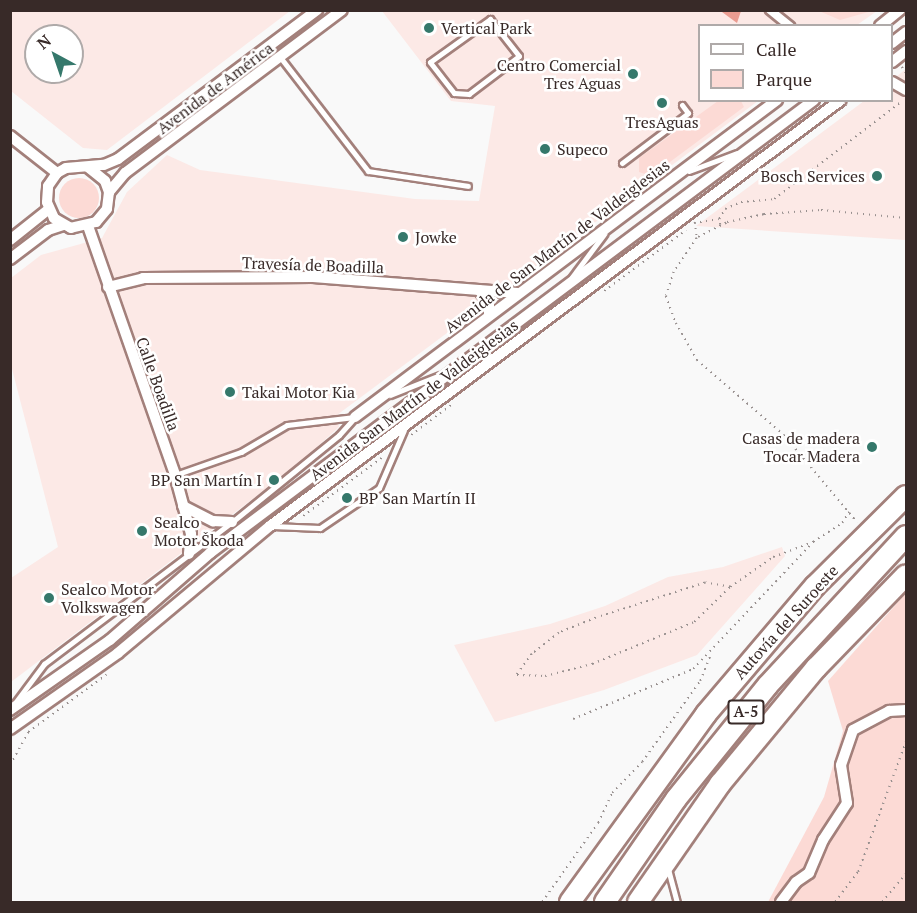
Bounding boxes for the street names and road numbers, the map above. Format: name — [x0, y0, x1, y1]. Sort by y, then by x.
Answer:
street label: Avenida de América — [153, 38, 277, 138]
street label: Avenida de San Martín de Valdeiglesias — [441, 155, 673, 337]
street label: Travesía de Boadilla — [242, 253, 384, 277]
street label: Avenida San Martín de Valdeiglesias — [306, 315, 522, 485]
street label: Calle Boadilla — [132, 335, 184, 433]
street label: Autovía del Suroeste — [730, 561, 842, 683]
road number: A-5 — [726, 700, 766, 724]

